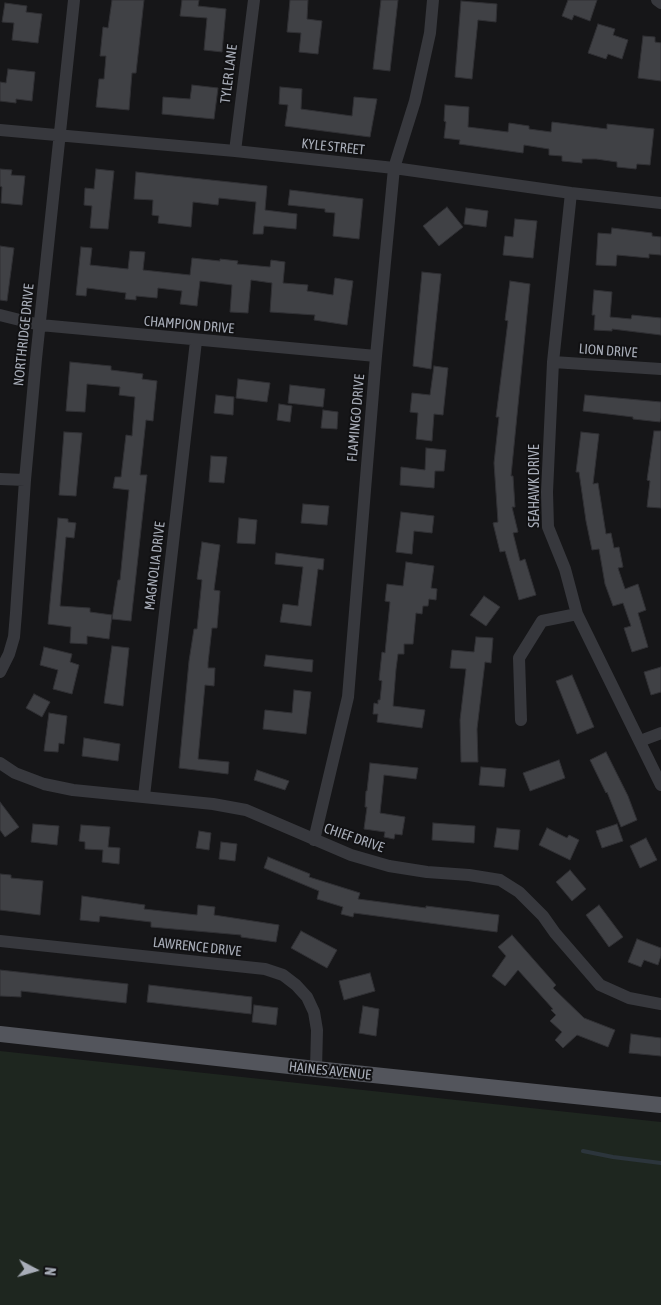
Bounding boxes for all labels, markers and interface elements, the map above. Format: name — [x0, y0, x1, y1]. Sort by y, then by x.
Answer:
street label: TYLER LANE — [217, 44, 241, 104]
street label: KYLE STREET — [301, 135, 365, 159]
street label: NORTHRIDGE DRIVE — [10, 283, 38, 387]
street label: CHAMPION DRIVE — [143, 313, 235, 337]
street label: LION DRIVE — [578, 341, 638, 361]
street label: FLAMINGO DRIVE — [344, 373, 368, 463]
street label: SEAHAWK DRIVE — [527, 444, 543, 528]
street label: MAGNOLIA DRIVE — [141, 521, 169, 611]
street label: CHIEF DRIVE — [322, 820, 386, 856]
street label: LAWRENCE DRIVE — [152, 934, 242, 960]
street label: HAINES AVENUE — [288, 1058, 372, 1084]
north arrow — [10, 1245, 60, 1295]
text: N — [42, 1267, 58, 1277]

